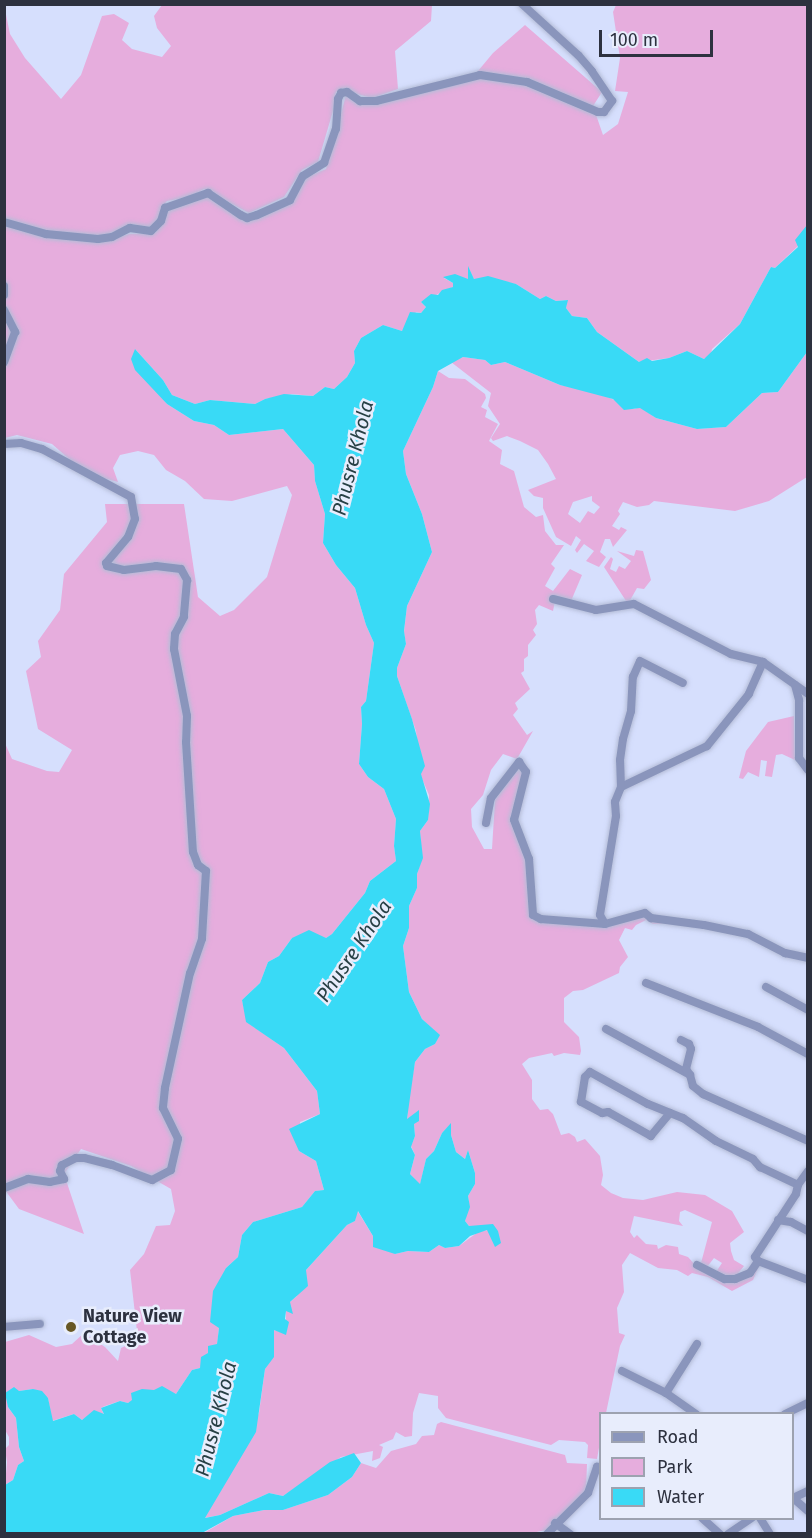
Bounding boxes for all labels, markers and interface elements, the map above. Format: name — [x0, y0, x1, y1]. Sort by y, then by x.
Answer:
scale bar — [602, 18, 716, 56]
text: 100 m — [610, 29, 658, 51]
water label: Phusre Khola — [327, 398, 379, 518]
water label: Phusre Khola — [311, 895, 397, 1007]
place label: Nature View Cottage — [83, 1306, 182, 1348]
marker: Nature View Cottage — [64, 1320, 78, 1334]
water label: Phusre Khola — [190, 1359, 242, 1479]
legend — [599, 1412, 794, 1520]
text: Road — [657, 1426, 699, 1448]
text: Park — [657, 1456, 692, 1478]
text: Water — [657, 1486, 704, 1508]

